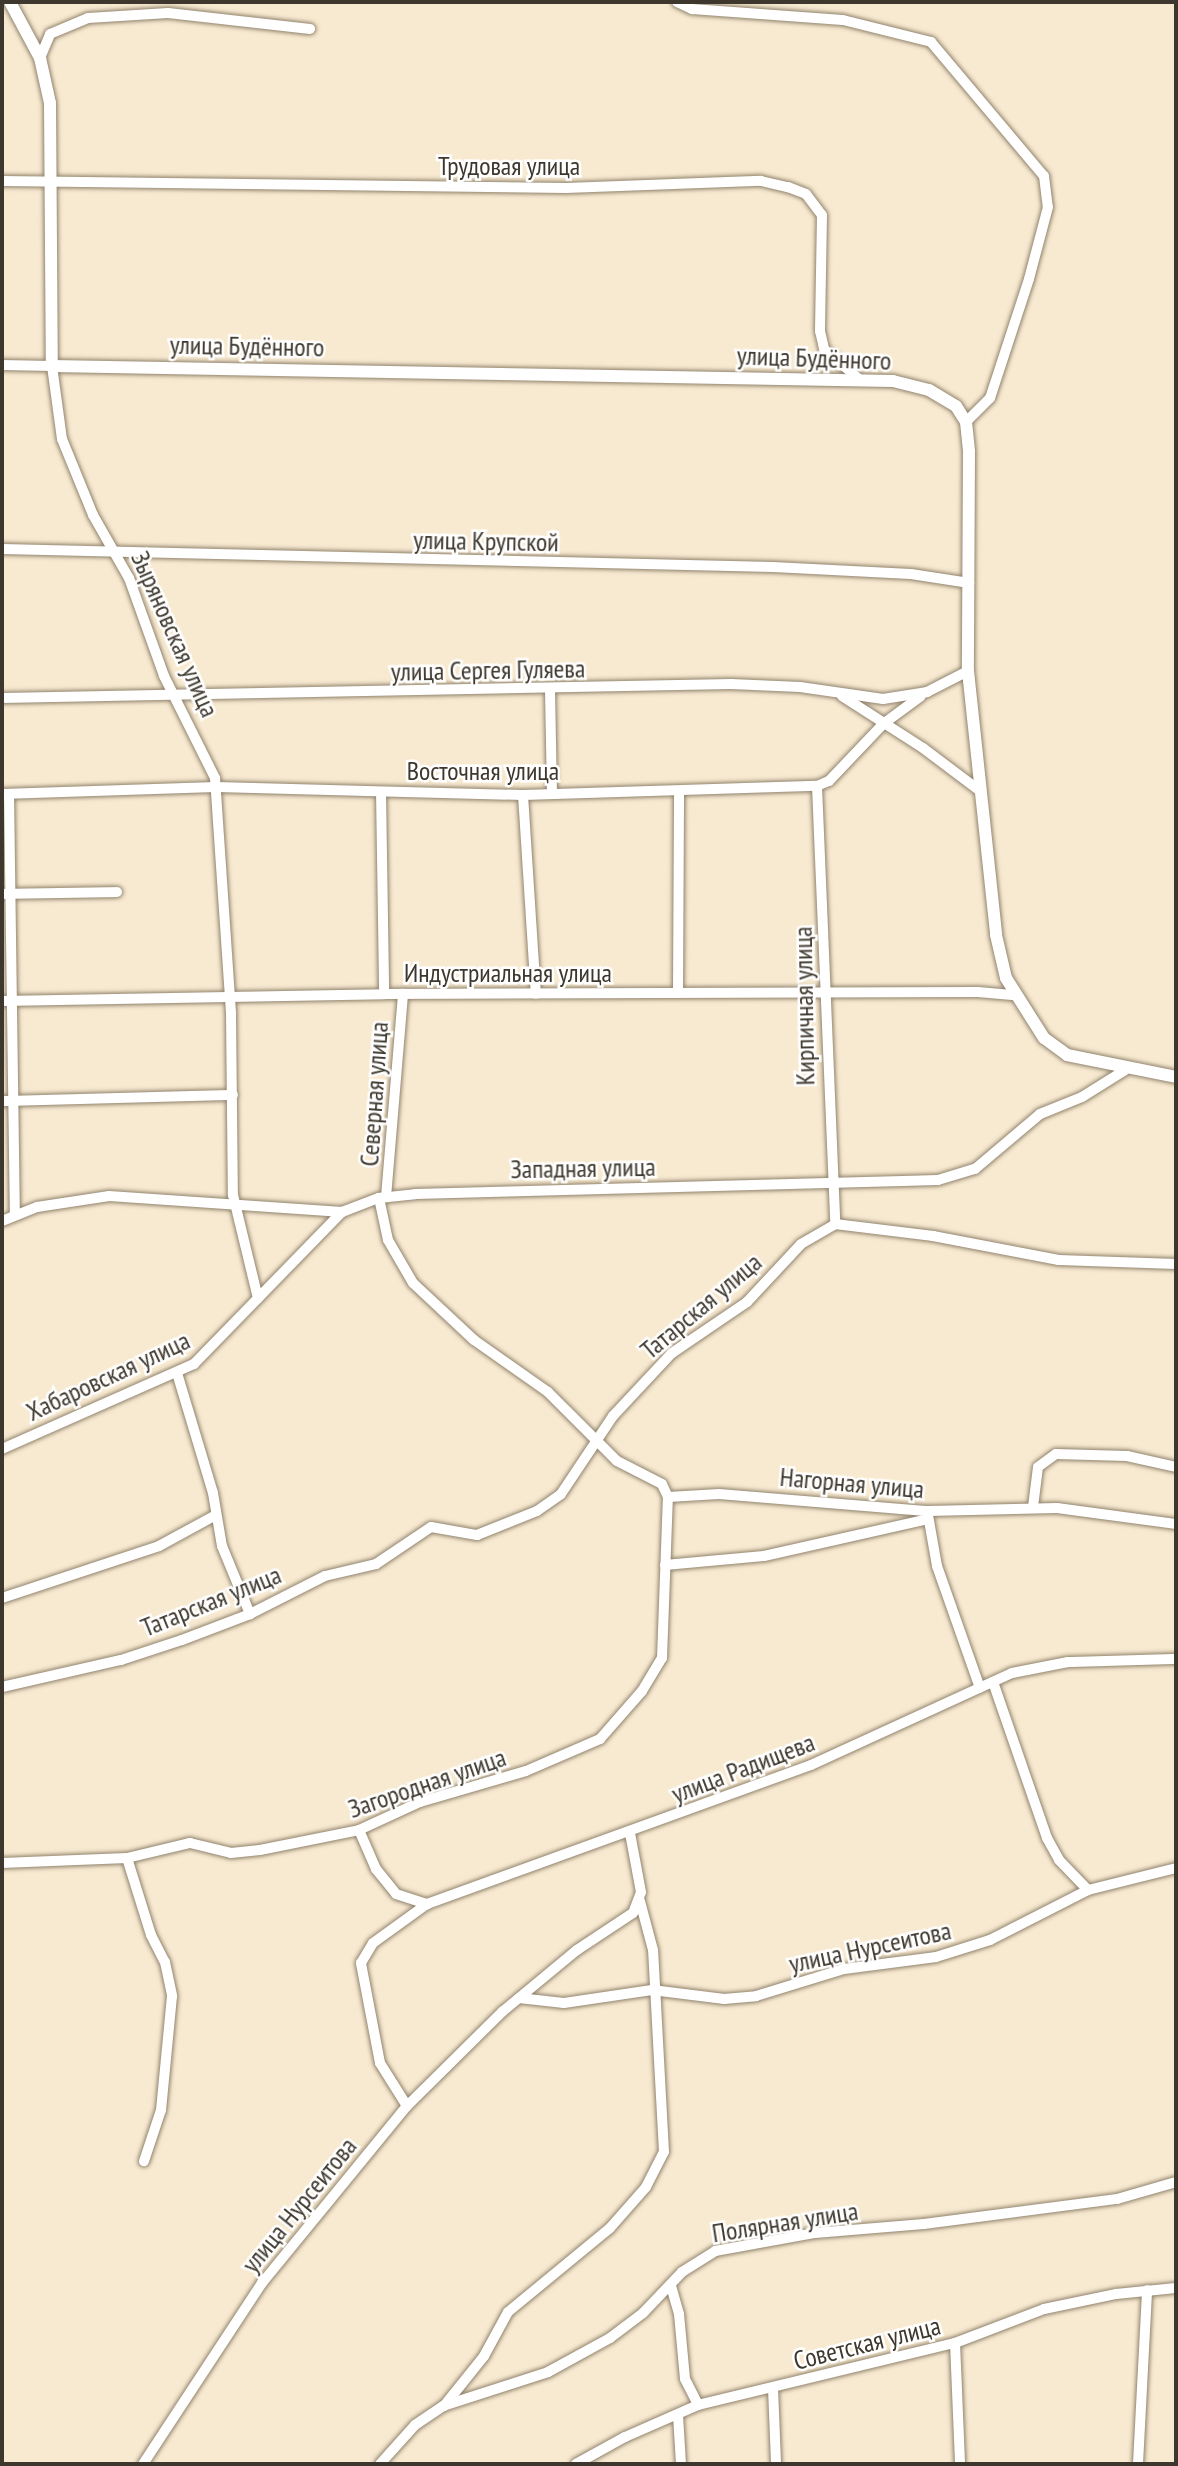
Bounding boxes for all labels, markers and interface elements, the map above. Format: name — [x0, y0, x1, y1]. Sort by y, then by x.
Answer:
street label: Трудовая улица — [438, 150, 580, 182]
street label: улица Будённого — [170, 329, 324, 363]
street label: улица Будённого — [736, 340, 892, 376]
street label: улица Крупской — [413, 524, 559, 558]
street label: Зыряновская улица — [124, 546, 226, 722]
street label: улица Сергея Гуляева — [391, 653, 585, 687]
street label: Восточная улица — [407, 755, 559, 787]
street label: Кирпичная улица — [787, 926, 821, 1086]
street label: Индустриальная улица — [404, 957, 612, 989]
street label: Северная улица — [353, 1021, 395, 1167]
street label: Западная улица — [510, 1151, 656, 1185]
street label: Татарская улица — [634, 1246, 768, 1366]
street label: Хабаровская улица — [21, 1325, 195, 1427]
street label: Нагорная улица — [778, 1461, 926, 1505]
street label: Татарская улица — [136, 1559, 286, 1643]
street label: улица Радищева — [667, 1726, 819, 1810]
street label: Загородная улица — [344, 1741, 510, 1825]
street label: улица Нурсеитова — [786, 1915, 954, 1979]
street label: улица Нурсеитова — [235, 2131, 363, 2279]
street label: Полярная улица — [710, 2195, 860, 2249]
street label: Советская улица — [790, 2310, 944, 2376]

